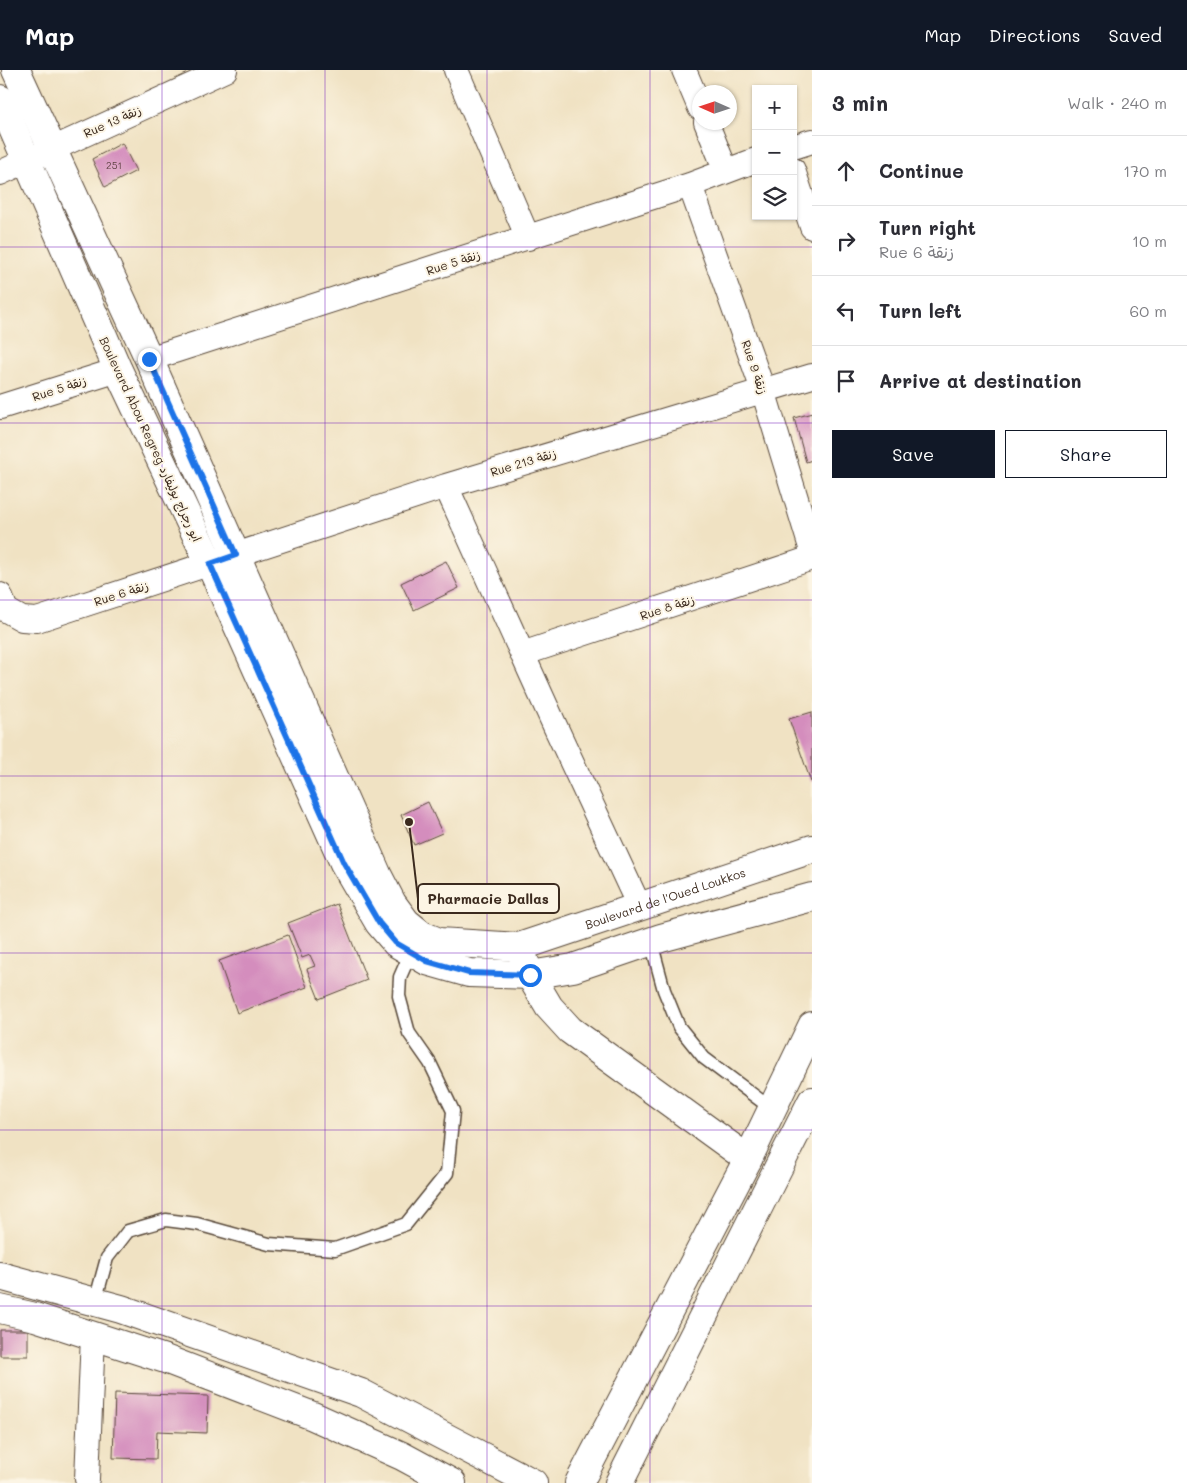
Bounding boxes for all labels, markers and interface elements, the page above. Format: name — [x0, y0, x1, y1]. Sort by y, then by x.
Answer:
text: Map — [25, 20, 74, 51]
text: Map — [924, 23, 961, 47]
text: Directions — [989, 23, 1081, 47]
text: Saved — [1109, 23, 1162, 47]
north arrow — [692, 85, 737, 130]
map controls — [752, 85, 797, 220]
button: + — [752, 85, 797, 130]
text: 3 min — [832, 89, 888, 116]
text: Walk · 240 m — [1067, 92, 1167, 113]
street label: Rue 13 زنقة — [81, 101, 143, 141]
button: − — [752, 130, 797, 175]
icon: ahead — [832, 157, 860, 185]
house number: 251 — [106, 158, 122, 172]
text: Continue — [879, 158, 964, 183]
text: 170 m — [1123, 160, 1167, 181]
button: layers — [752, 175, 797, 220]
text: Turn right — [879, 215, 976, 240]
icon: right — [832, 227, 860, 255]
text: 10 m — [1132, 230, 1167, 251]
text: Rue 6 زنقة — [879, 241, 954, 262]
street label: Rue 5 زنقة — [424, 246, 482, 278]
icon: left — [832, 297, 860, 325]
text: Turn left — [879, 298, 962, 323]
text: 60 m — [1130, 300, 1167, 321]
street label: Boulevard Abou Regreg ابو رجراج بوليفارد — [95, 334, 206, 545]
street label: Rue 9 زنقة — [738, 338, 772, 396]
route end — [138, 348, 161, 371]
icon: arrive — [832, 367, 860, 395]
text: Arrive at destination — [879, 368, 1082, 393]
street label: Rue 5 زنقة — [30, 372, 88, 404]
button: Save — [832, 430, 995, 478]
button: Share — [1005, 430, 1167, 478]
street label: Rue 213 زنقة — [488, 444, 558, 480]
street label: Rue 6 زنقة — [92, 577, 150, 609]
street label: Rue 8 زنقة — [638, 591, 696, 623]
street label: Boulevard de l'Oued Loukkos — [583, 864, 748, 932]
callout: Pharmacie Dallas — [418, 884, 559, 913]
text: Pharmacie Dallas — [427, 889, 549, 908]
route start — [519, 964, 542, 987]

